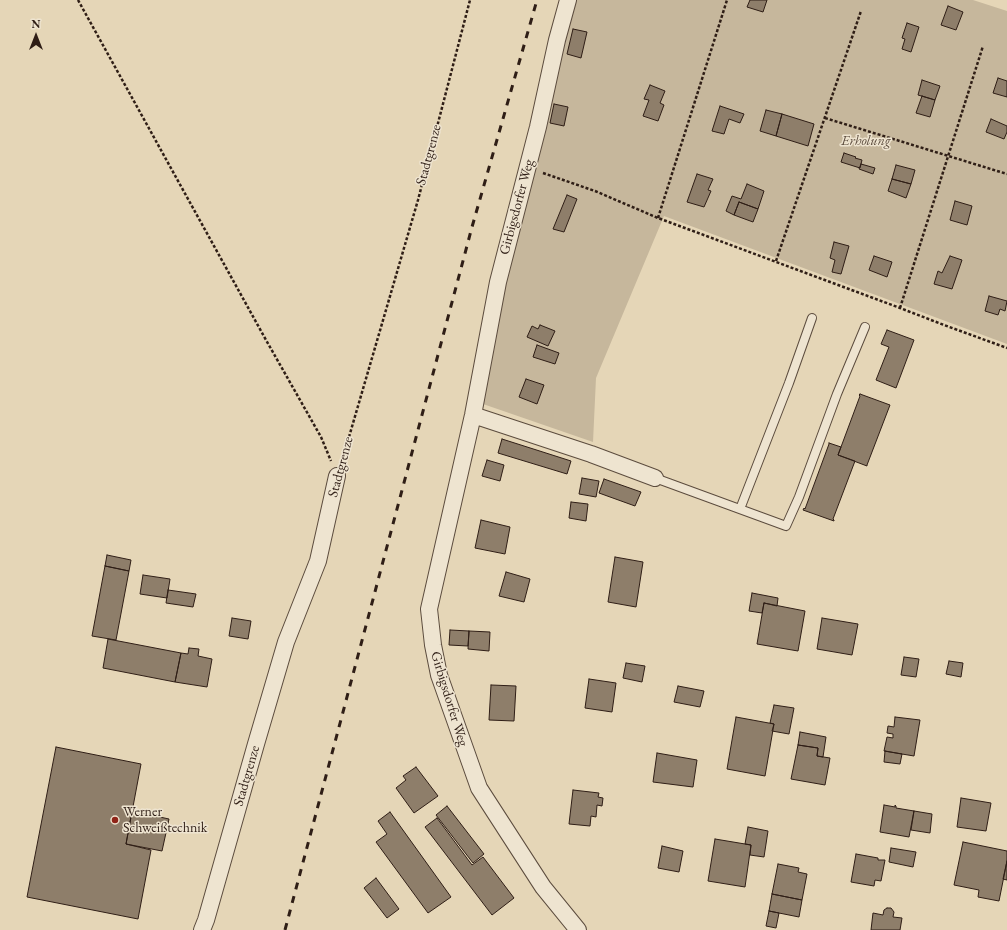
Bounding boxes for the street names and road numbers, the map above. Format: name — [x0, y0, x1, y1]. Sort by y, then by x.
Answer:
street label: Stadtgrenze — [413, 123, 445, 187]
street label: Girbigsdorfer Weg — [496, 157, 538, 257]
street label: Stadtgrenze — [325, 435, 357, 499]
street label: Girbigsdorfer Weg — [427, 650, 471, 748]
street label: Stadtgrenze — [230, 744, 264, 808]

